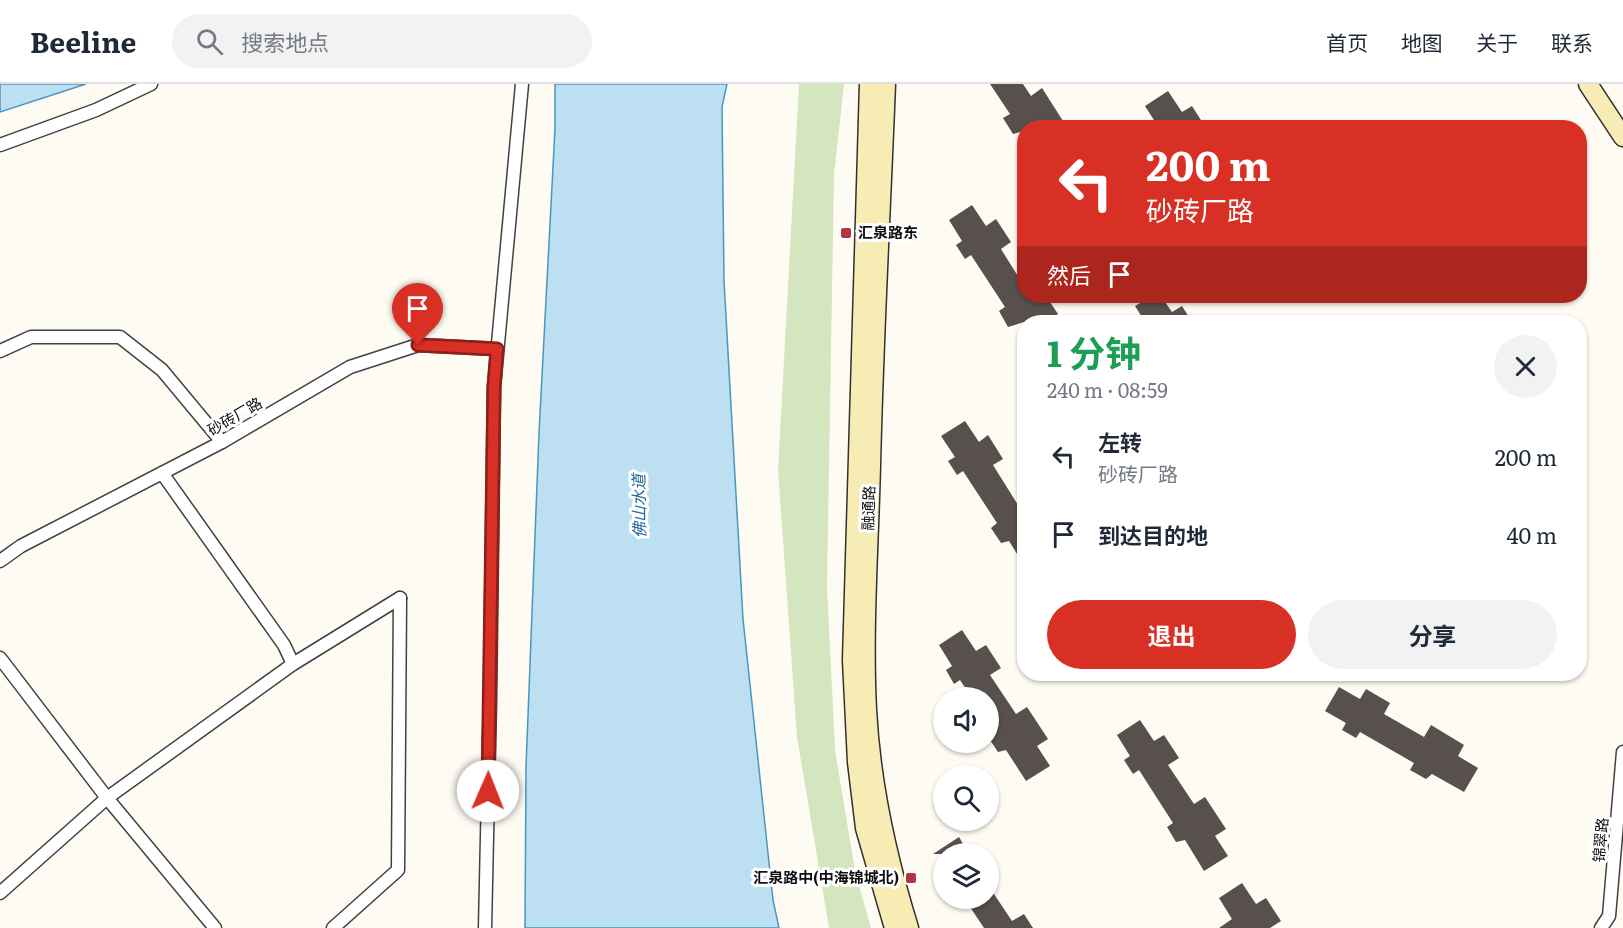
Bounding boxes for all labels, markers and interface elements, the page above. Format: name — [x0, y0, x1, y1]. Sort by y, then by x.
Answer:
search box — [172, 14, 592, 68]
text: Beeline — [30, 20, 136, 62]
icon: search — [193, 25, 226, 58]
text: 搜索地点 — [241, 25, 329, 58]
text: 首页 — [1326, 26, 1368, 57]
text: 地图 — [1401, 26, 1443, 57]
text: 关于 — [1476, 26, 1518, 57]
text: 联系 — [1551, 26, 1593, 57]
text: 200 m — [1146, 132, 1271, 194]
icon: left — [1047, 144, 1125, 222]
text: 砂砖厂路 — [1146, 189, 1254, 229]
place label: 汇泉路东 — [858, 220, 918, 243]
marker: 汇泉路东 — [839, 226, 853, 240]
text: 然后 — [1047, 258, 1091, 291]
icon: arrive — [1103, 258, 1136, 291]
pin — [392, 283, 443, 345]
icon: arrive — [401, 292, 434, 325]
text: 1 分钟 — [1047, 325, 1141, 378]
button: close — [1494, 335, 1557, 398]
text: 240 m · 08:59 — [1047, 374, 1168, 404]
street label: 砂砖厂路 — [203, 391, 266, 441]
text: 左转 — [1098, 425, 1142, 458]
icon: left — [1047, 440, 1080, 473]
text: 200 m — [1495, 440, 1557, 473]
text: 砂砖厂路 — [1098, 458, 1178, 488]
water label: 佛山水道 — [625, 472, 651, 538]
street label: 融通路 — [855, 485, 880, 531]
icon: arrive — [1047, 518, 1080, 551]
text: 到达目的地 — [1098, 518, 1208, 551]
text: 40 m — [1506, 518, 1557, 551]
button: 退出 — [1047, 600, 1296, 669]
button: 分享 — [1308, 600, 1557, 669]
map controls — [933, 687, 999, 909]
button: sound — [933, 687, 999, 753]
position arrow — [456, 759, 520, 823]
button: search — [933, 765, 999, 831]
street label: 锦翠路 — [1586, 816, 1613, 863]
button: layers — [933, 843, 999, 909]
place label: 汇泉路中(中海锦城北) — [753, 865, 899, 888]
marker: 汇泉路中(中海锦城北) — [904, 871, 918, 885]

